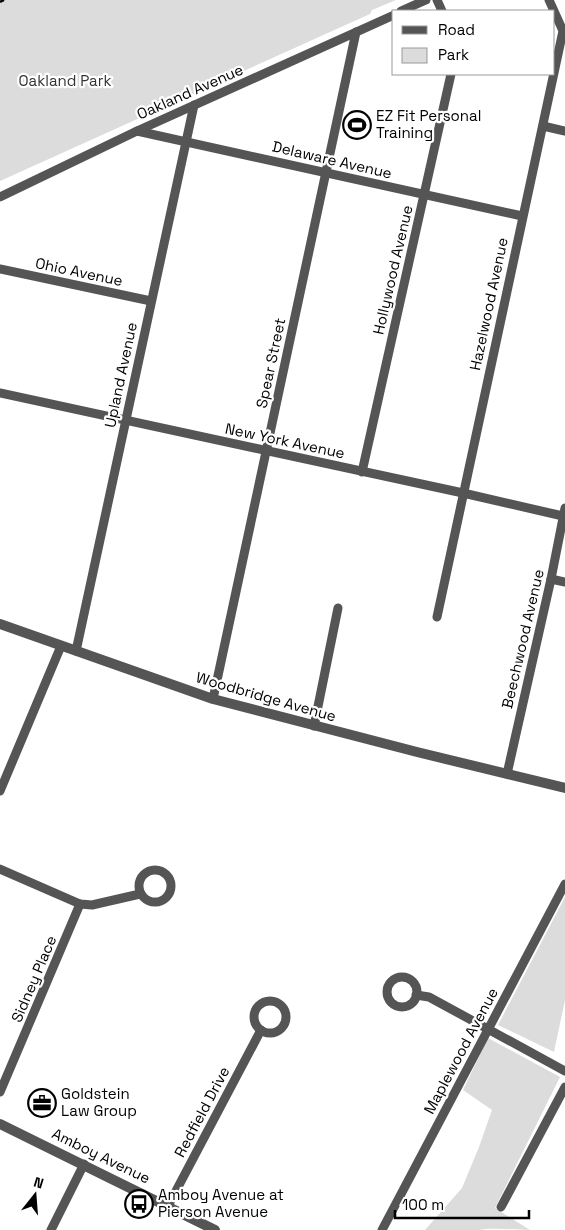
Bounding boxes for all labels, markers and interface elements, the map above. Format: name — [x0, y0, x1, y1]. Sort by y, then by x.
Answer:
legend — [392, 10, 555, 75]
text: Road — [438, 20, 475, 39]
text: Park — [438, 45, 469, 64]
street label: Oakland Avenue — [134, 60, 246, 124]
park label: Oakland Park — [19, 71, 111, 90]
place label: EZ Fit Personal Training — [376, 106, 481, 142]
sports icon: EZ Fit Personal Training — [342, 110, 372, 140]
street label: Delaware Avenue — [270, 136, 394, 183]
street label: Hollywood Avenue — [368, 203, 417, 337]
street label: Hazelwood Avenue — [465, 236, 512, 372]
street label: Ohio Avenue — [34, 253, 125, 290]
street label: Spear Street — [252, 316, 289, 410]
street label: Upland Avenue — [100, 320, 141, 429]
street label: New York Avenue — [224, 419, 347, 462]
street label: Beechwood Avenue — [497, 567, 548, 710]
street label: Woodbridge Avenue — [194, 667, 339, 726]
street label: Sidney Place — [7, 932, 60, 1025]
street label: Maplewood Avenue — [419, 984, 502, 1117]
street label: Redfield Drive — [170, 1063, 233, 1160]
place label: Goldstein Law Group — [61, 1084, 137, 1120]
office icon: Goldstein Law Group — [27, 1088, 57, 1118]
street label: Amboy Avenue — [49, 1124, 154, 1188]
north arrow — [10, 1170, 60, 1220]
text: N — [32, 1173, 46, 1193]
place label: Amboy Avenue at Pierson Avenue — [158, 1185, 284, 1221]
scale bar — [395, 1188, 529, 1220]
bus stop icon: Amboy Avenue at Pierson Avenue — [124, 1189, 154, 1219]
text: 100 m — [402, 1195, 444, 1214]

